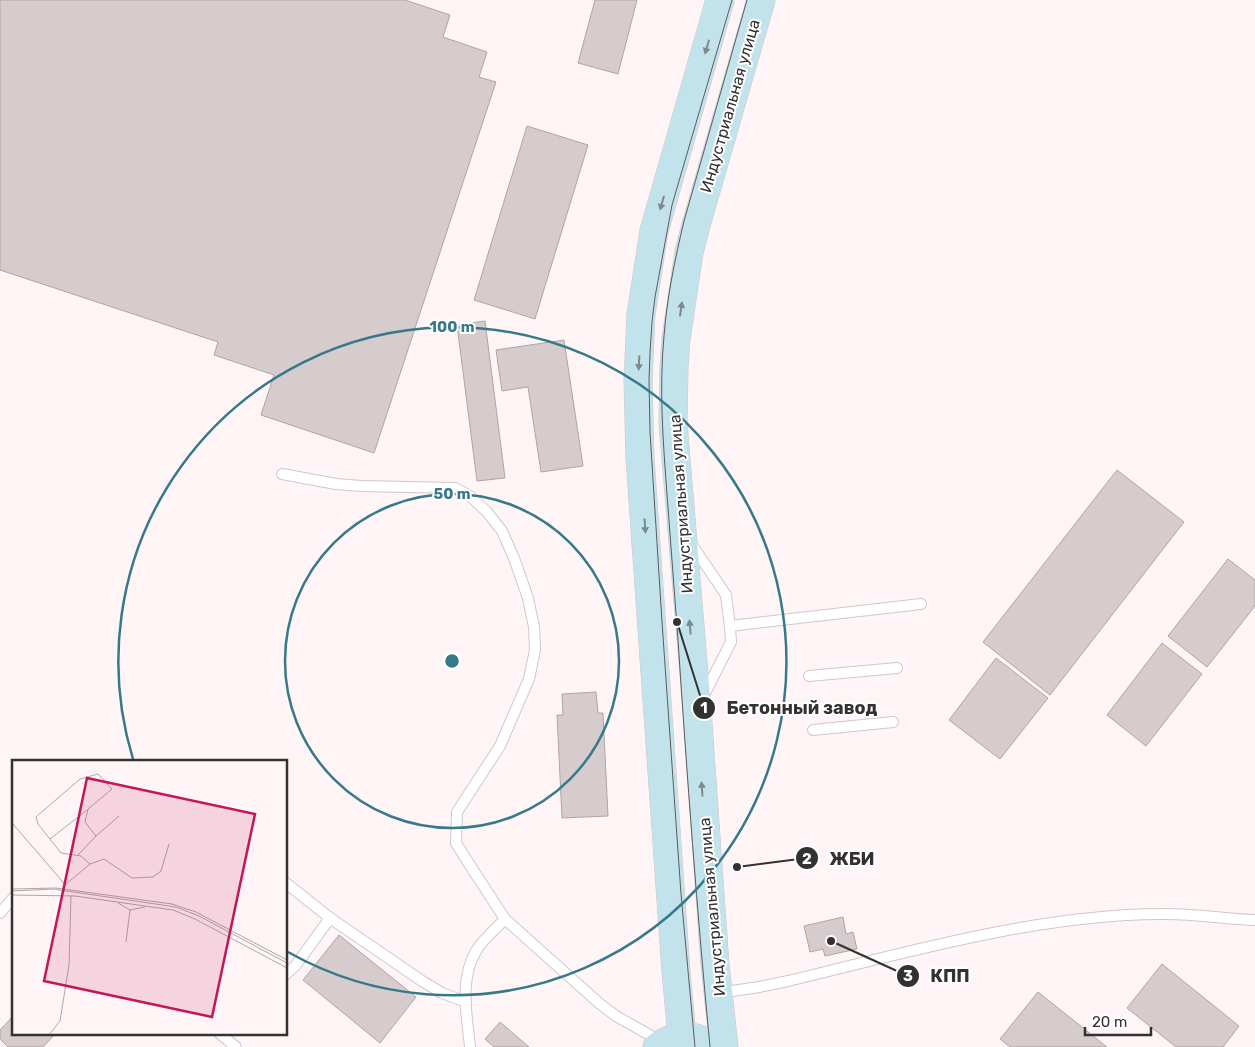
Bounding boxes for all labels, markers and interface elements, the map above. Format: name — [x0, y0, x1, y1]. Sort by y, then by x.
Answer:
street label: Индустриальная улица — [696, 17, 764, 195]
one-way arrow — [703, 39, 711, 54]
one-way arrow — [658, 196, 666, 211]
one-way arrow — [677, 300, 685, 316]
text: 100 m — [430, 318, 474, 336]
one-way arrow — [634, 356, 642, 372]
street label: Индустриальная улица — [665, 414, 697, 594]
text: 50 m — [434, 485, 470, 503]
one-way arrow — [641, 518, 649, 534]
one-way arrow — [686, 619, 694, 635]
centre of rings — [443, 652, 461, 670]
callout: Бетонный завод — [692, 691, 888, 724]
text: Бетонный завод — [727, 697, 878, 719]
text: 1 — [700, 699, 708, 717]
inset map — [12, 760, 288, 1034]
one-way arrow — [698, 781, 706, 797]
street label: Индустриальная улица — [695, 817, 729, 997]
callout: ЖБИ — [795, 842, 885, 875]
text: ЖБИ — [829, 848, 875, 870]
text: 2 — [802, 850, 812, 868]
callout: КПП — [896, 959, 980, 992]
text: КПП — [930, 965, 970, 987]
text: 3 — [903, 967, 913, 985]
scale bar — [1085, 1004, 1151, 1036]
text: 20 m — [1092, 1013, 1127, 1031]

